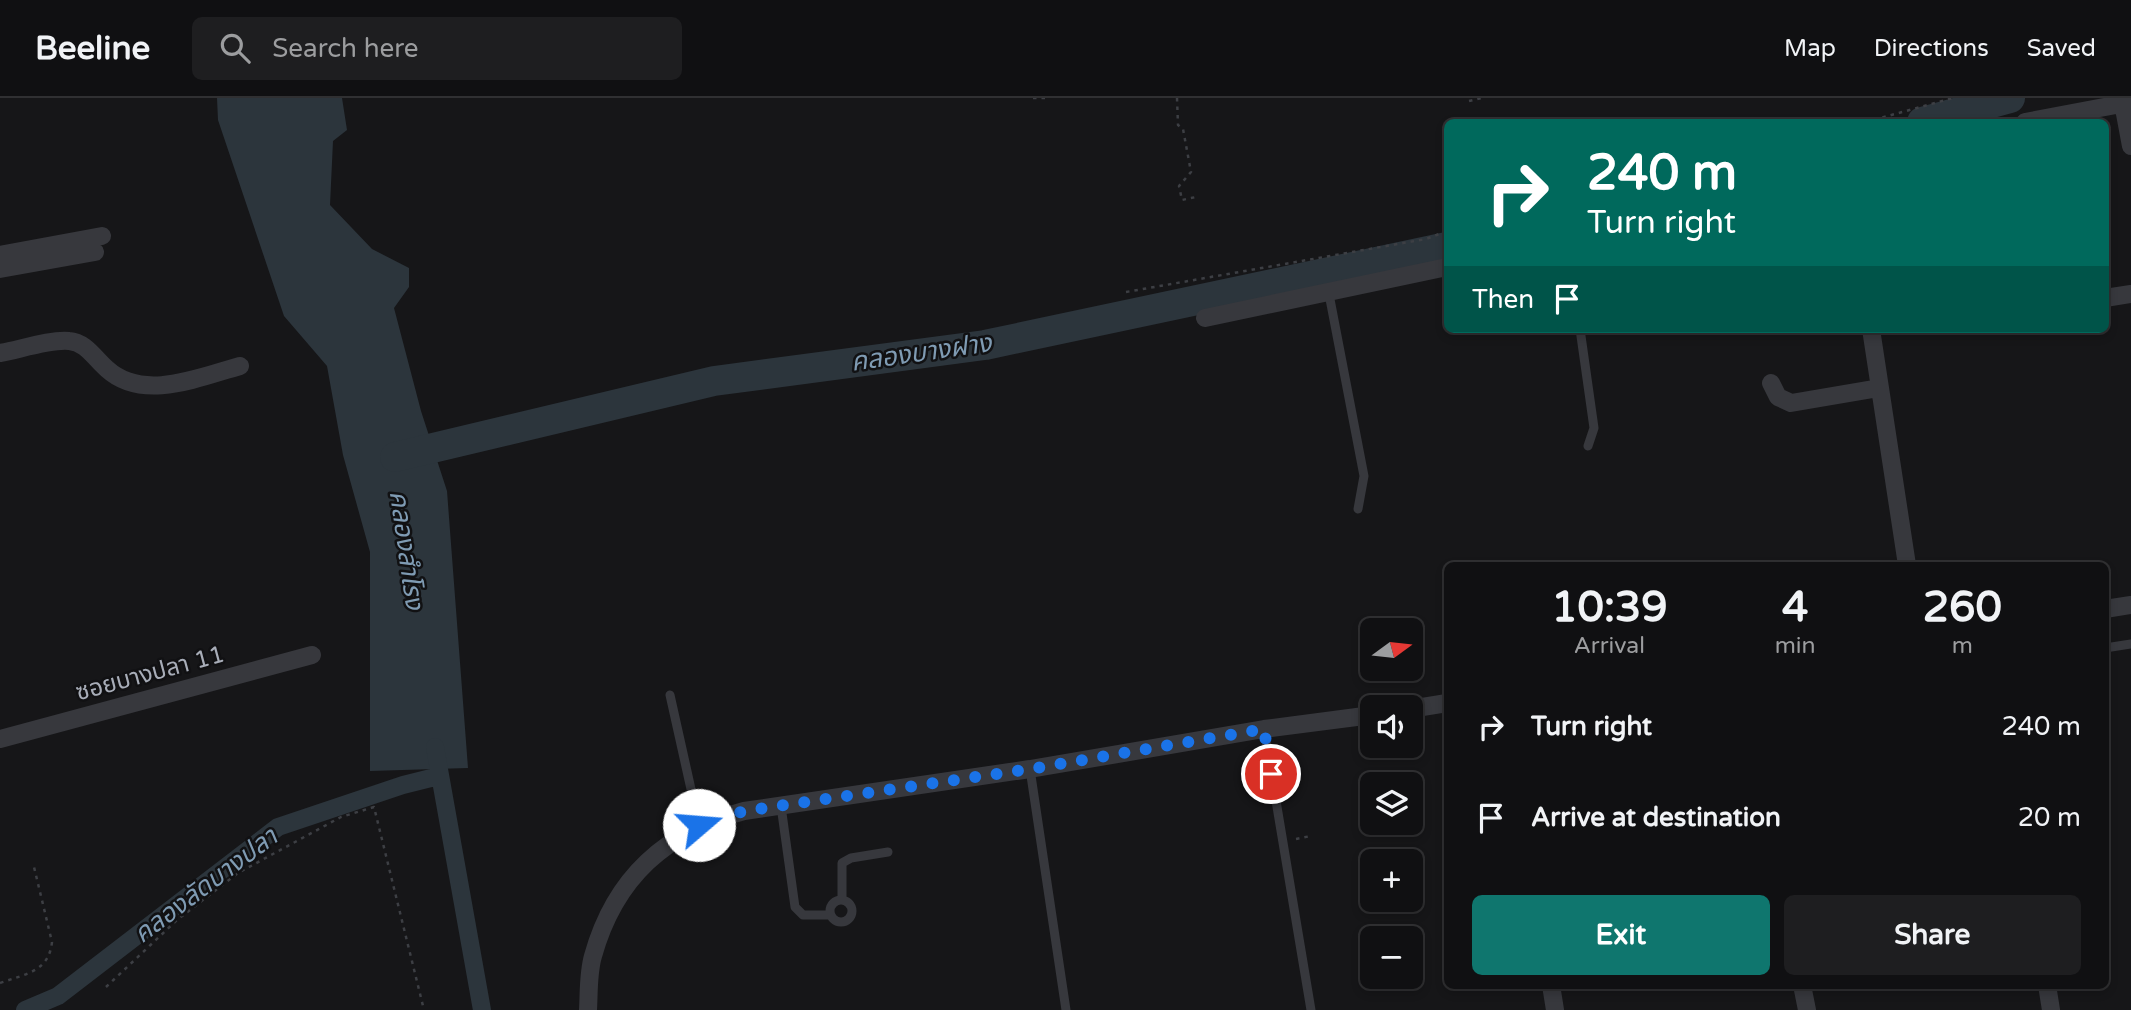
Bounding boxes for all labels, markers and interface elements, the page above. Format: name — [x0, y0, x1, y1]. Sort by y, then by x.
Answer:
search box — [192, 17, 682, 80]
text: Beeline — [35, 29, 150, 68]
icon: search — [216, 29, 254, 67]
text: Search here — [272, 33, 418, 64]
text: Map — [1784, 34, 1836, 63]
text: Directions — [1874, 34, 1989, 63]
text: Saved — [2027, 34, 2096, 63]
text: 240 m — [1587, 144, 1737, 203]
icon: right — [1472, 147, 1563, 238]
text: Turn right — [1587, 204, 1736, 242]
icon: arrive — [1548, 280, 1586, 318]
text: Then — [1472, 284, 1534, 315]
water label: คลองบางฝาง — [849, 327, 994, 378]
water label: คลองสำโรง — [383, 489, 430, 612]
text: 10:39 — [1551, 582, 1668, 633]
text: 4 — [1782, 582, 1808, 633]
text: 260 — [1923, 582, 2002, 633]
north arrow — [1360, 618, 1423, 681]
map controls — [1360, 618, 1423, 989]
text: Arrival — [1574, 632, 1645, 660]
text: min — [1775, 632, 1816, 660]
text: m — [1952, 632, 1973, 660]
street label: ซอยบางปลา 11 — [73, 640, 228, 707]
button: sound — [1360, 695, 1423, 758]
icon: right — [1472, 708, 1510, 746]
text: Turn right — [1531, 711, 1652, 742]
text: 240 m — [2001, 711, 2081, 742]
pin — [1241, 744, 1301, 804]
icon: arrive — [1252, 755, 1290, 793]
button: layers — [1360, 772, 1423, 835]
position arrow — [662, 788, 736, 862]
icon: arrive — [1472, 799, 1510, 837]
text: Arrive at destination — [1531, 802, 1781, 833]
text: 20 m — [2018, 802, 2081, 833]
water label: คลองลัดบางปลา — [127, 820, 284, 950]
button: + — [1360, 849, 1423, 912]
button: Exit — [1472, 895, 1770, 975]
button: Share — [1784, 895, 2081, 975]
button: − — [1360, 926, 1423, 989]

